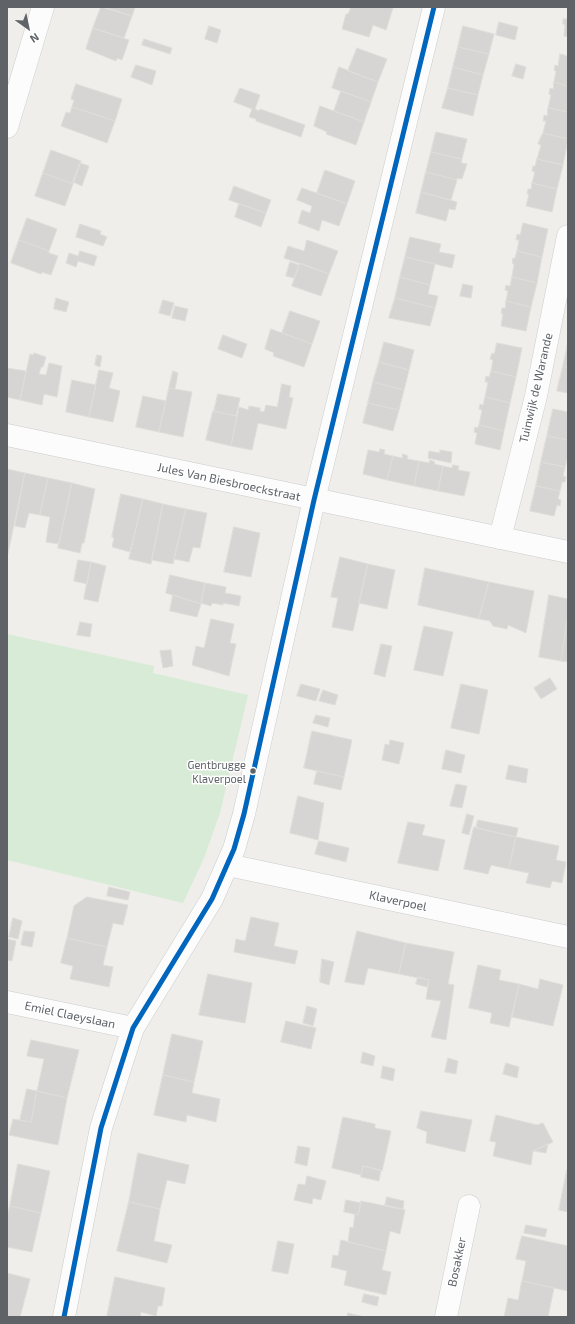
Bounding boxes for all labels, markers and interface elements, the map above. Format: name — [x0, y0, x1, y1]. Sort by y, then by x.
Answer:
north arrow — [8, 8, 48, 48]
text: N — [28, 31, 42, 46]
street label: Tuinwijk de Warande — [516, 331, 556, 445]
street label: Jules Van Biesbroeckstraat — [156, 460, 302, 504]
place label: Gentbrugge Klaverpoel — [188, 758, 246, 784]
marker: Gentbrugge Klaverpoel — [248, 766, 258, 776]
street label: Klaverpoel — [368, 888, 428, 914]
street label: Emiel Claeyslaan — [23, 998, 117, 1032]
street label: Bosakker — [445, 1236, 469, 1288]

